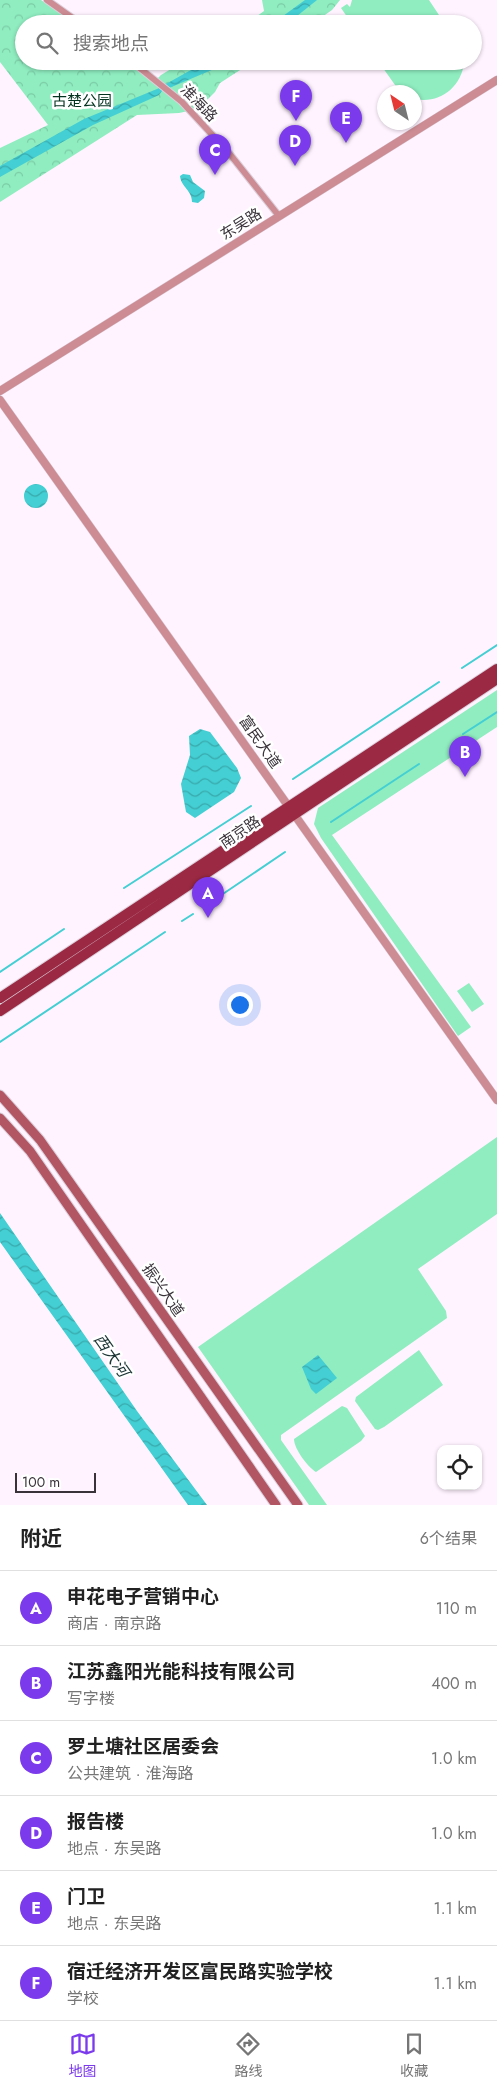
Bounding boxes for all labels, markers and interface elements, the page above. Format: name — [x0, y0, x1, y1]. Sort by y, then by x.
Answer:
search box — [15, 15, 482, 70]
icon: search — [33, 29, 61, 57]
text: 搜索地点 — [73, 30, 149, 57]
street label: 淮海路 — [175, 79, 223, 127]
pin: F — [280, 80, 312, 121]
north arrow — [377, 85, 422, 130]
park label: 古楚公园 — [52, 90, 112, 112]
pin: E — [330, 102, 362, 143]
pin: D — [279, 125, 311, 166]
pin: C — [199, 134, 231, 175]
street label: 东吴路 — [216, 203, 266, 245]
street label: 富民大道 — [234, 711, 286, 773]
pin: B — [449, 736, 481, 777]
street label: 南京路 — [215, 810, 265, 854]
pin: A — [192, 877, 224, 918]
your location — [227, 992, 253, 1018]
street label: 振兴大道 — [137, 1259, 189, 1321]
water label: 西大河 — [88, 1329, 136, 1384]
map controls — [437, 1445, 482, 1490]
button: locate — [437, 1445, 482, 1490]
scale bar — [15, 1470, 96, 1493]
text: 100 m — [22, 1472, 60, 1492]
text: 附近 — [20, 1524, 62, 1554]
text: 6个结果 — [420, 1527, 477, 1550]
text: 申花电子营销中心 — [67, 1583, 219, 1610]
text: A — [30, 1597, 42, 1620]
text: 110 m — [436, 1597, 477, 1620]
text: 商店 · 南京路 — [67, 1612, 161, 1635]
text: 江苏鑫阳光能科技有限公司 — [67, 1658, 295, 1685]
text: B — [31, 1672, 41, 1695]
text: 400 m — [431, 1672, 477, 1695]
text: 写字楼 — [67, 1687, 115, 1710]
text: 罗土塘社区居委会 — [67, 1733, 219, 1760]
text: C — [30, 1747, 42, 1770]
text: 1.0 km — [431, 1747, 477, 1770]
text: 公共建筑 · 淮海路 — [67, 1762, 193, 1785]
text: 报告楼 — [67, 1808, 124, 1835]
text: D — [30, 1822, 42, 1845]
text: 1.0 km — [431, 1822, 477, 1845]
text: 地点 · 东吴路 — [67, 1837, 161, 1860]
text: 门卫 — [67, 1883, 105, 1910]
text: E — [31, 1897, 41, 1920]
text: 1.1 km — [433, 1897, 477, 1920]
text: 地点 · 东吴路 — [67, 1912, 161, 1935]
text: 宿迁经济开发区富民路实验学校 — [67, 1958, 333, 1985]
text: F — [32, 1972, 40, 1995]
text: 1.1 km — [433, 1972, 477, 1995]
text: 学校 — [67, 1987, 99, 2010]
tab: 地图 — [69, 2030, 97, 2081]
tab: 路线 — [234, 2030, 262, 2081]
tab: 收藏 — [400, 2030, 428, 2081]

